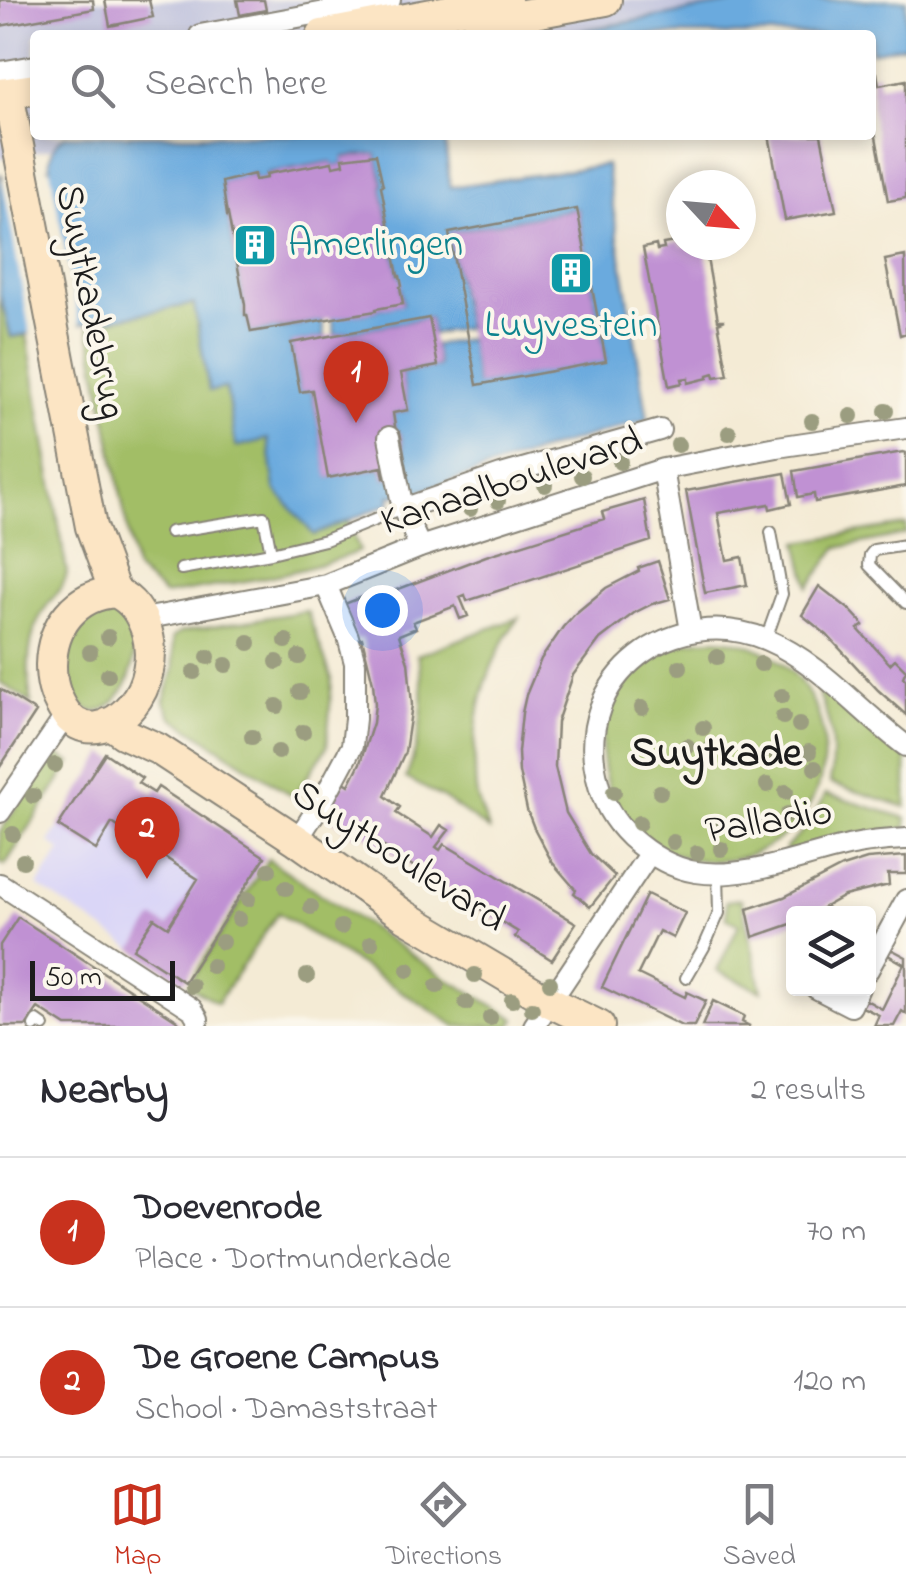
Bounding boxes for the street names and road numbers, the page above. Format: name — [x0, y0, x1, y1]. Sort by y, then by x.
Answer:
street label: Suytkadebrug — [37, 180, 141, 424]
street label: Kanaalboulevard — [374, 413, 650, 553]
street label: Suytboulevard — [279, 766, 517, 950]
street label: Palladio — [701, 784, 837, 862]

